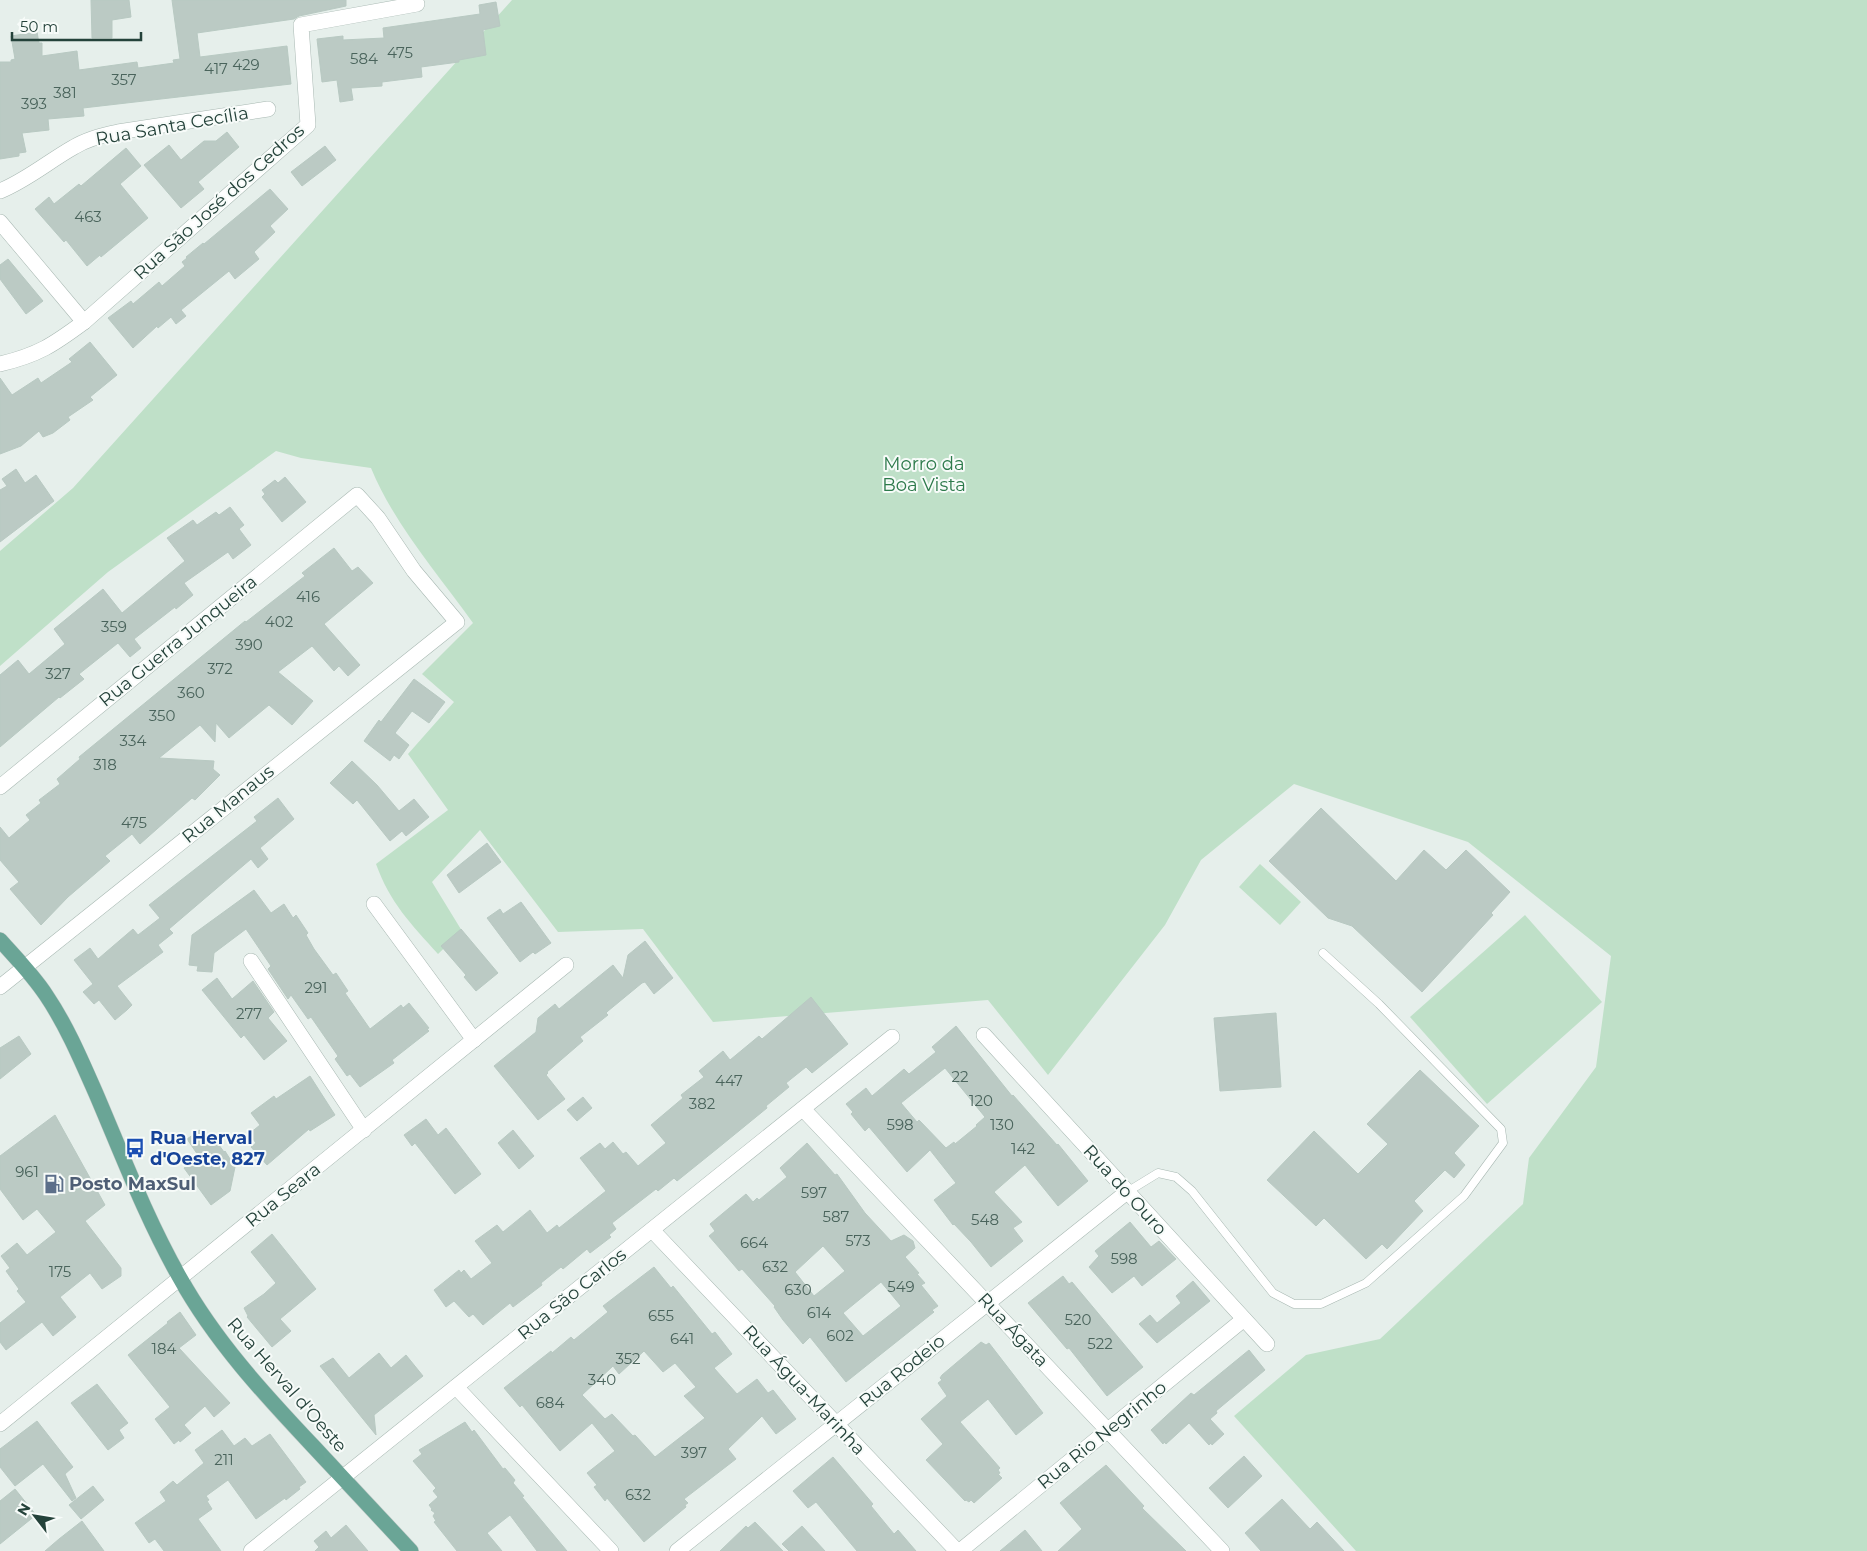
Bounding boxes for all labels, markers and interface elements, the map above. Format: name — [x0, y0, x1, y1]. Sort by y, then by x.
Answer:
scale bar — [12, 10, 141, 42]
text: 50 m — [20, 17, 58, 36]
house number: 475 — [387, 43, 413, 62]
house number: 584 — [350, 49, 378, 68]
house number: 429 — [232, 55, 260, 74]
house number: 417 — [204, 59, 228, 78]
house number: 357 — [111, 70, 137, 89]
house number: 381 — [53, 83, 77, 102]
house number: 393 — [21, 94, 47, 113]
street label: Rua Santa Cecília — [94, 102, 250, 150]
street label: Rua São José dos Cedros — [129, 119, 309, 285]
house number: 463 — [74, 207, 102, 226]
park label: Morro da Boa Vista — [882, 453, 966, 496]
street label: Rua Guerra Junqueira — [95, 571, 261, 711]
house number: 416 — [296, 587, 320, 606]
house number: 402 — [265, 612, 293, 631]
house number: 359 — [101, 617, 127, 636]
house number: 390 — [235, 635, 263, 654]
house number: 372 — [207, 659, 233, 678]
house number: 327 — [45, 664, 71, 683]
house number: 360 — [177, 683, 205, 702]
house number: 350 — [149, 706, 175, 725]
house number: 334 — [120, 731, 146, 750]
house number: 318 — [93, 755, 117, 774]
street label: Rua Manaus — [178, 760, 279, 848]
house number: 475 — [121, 813, 147, 832]
house number: 291 — [304, 978, 328, 997]
house number: 277 — [236, 1004, 262, 1023]
house number: 22 — [951, 1067, 969, 1086]
house number: 447 — [715, 1071, 743, 1090]
house number: 120 — [969, 1091, 993, 1110]
house number: 382 — [689, 1094, 715, 1113]
house number: 598 — [886, 1115, 914, 1134]
house number: 130 — [990, 1115, 1014, 1134]
place label: Rua Herval d'Oeste, 827 — [150, 1127, 265, 1170]
bus stop icon: Rua Herval d'Oeste, 827 — [124, 1137, 146, 1159]
house number: 142 — [1011, 1139, 1035, 1158]
street label: Rua do Ouro — [1079, 1140, 1171, 1240]
street label: Rua Seara — [241, 1158, 325, 1232]
house number: 961 — [15, 1162, 39, 1181]
fuel station icon: Posto MaxSul — [43, 1173, 65, 1195]
place label: Posto MaxSul — [69, 1173, 196, 1195]
house number: 597 — [801, 1183, 827, 1202]
house number: 587 — [823, 1207, 850, 1226]
house number: 548 — [971, 1210, 999, 1229]
house number: 573 — [845, 1231, 871, 1250]
house number: 664 — [740, 1233, 768, 1252]
street label: Rua São Carlos — [513, 1243, 631, 1345]
house number: 598 — [1110, 1249, 1138, 1268]
house number: 632 — [762, 1257, 788, 1276]
house number: 175 — [49, 1262, 71, 1281]
house number: 549 — [887, 1277, 915, 1296]
house number: 630 — [784, 1280, 812, 1299]
street label: Rua Ágata — [973, 1288, 1053, 1372]
house number: 614 — [807, 1303, 831, 1322]
house number: 655 — [648, 1306, 674, 1325]
house number: 520 — [1065, 1310, 1091, 1329]
street label: Rua Herval d'Oeste — [223, 1313, 352, 1457]
street label: Rua Água-Marinha — [738, 1320, 870, 1460]
house number: 602 — [826, 1326, 854, 1345]
house number: 641 — [670, 1329, 694, 1348]
street label: Rua Rodeio — [855, 1330, 949, 1412]
house number: 522 — [1087, 1334, 1113, 1353]
house number: 184 — [152, 1339, 177, 1358]
house number: 352 — [615, 1349, 641, 1368]
house number: 340 — [588, 1370, 616, 1389]
street label: Rua Rio Negrinho — [1033, 1376, 1171, 1494]
house number: 684 — [536, 1393, 564, 1412]
house number: 397 — [681, 1443, 707, 1462]
house number: 211 — [214, 1450, 234, 1469]
house number: 632 — [625, 1485, 651, 1504]
north arrow — [10, 1491, 60, 1541]
text: N — [13, 1500, 34, 1519]

